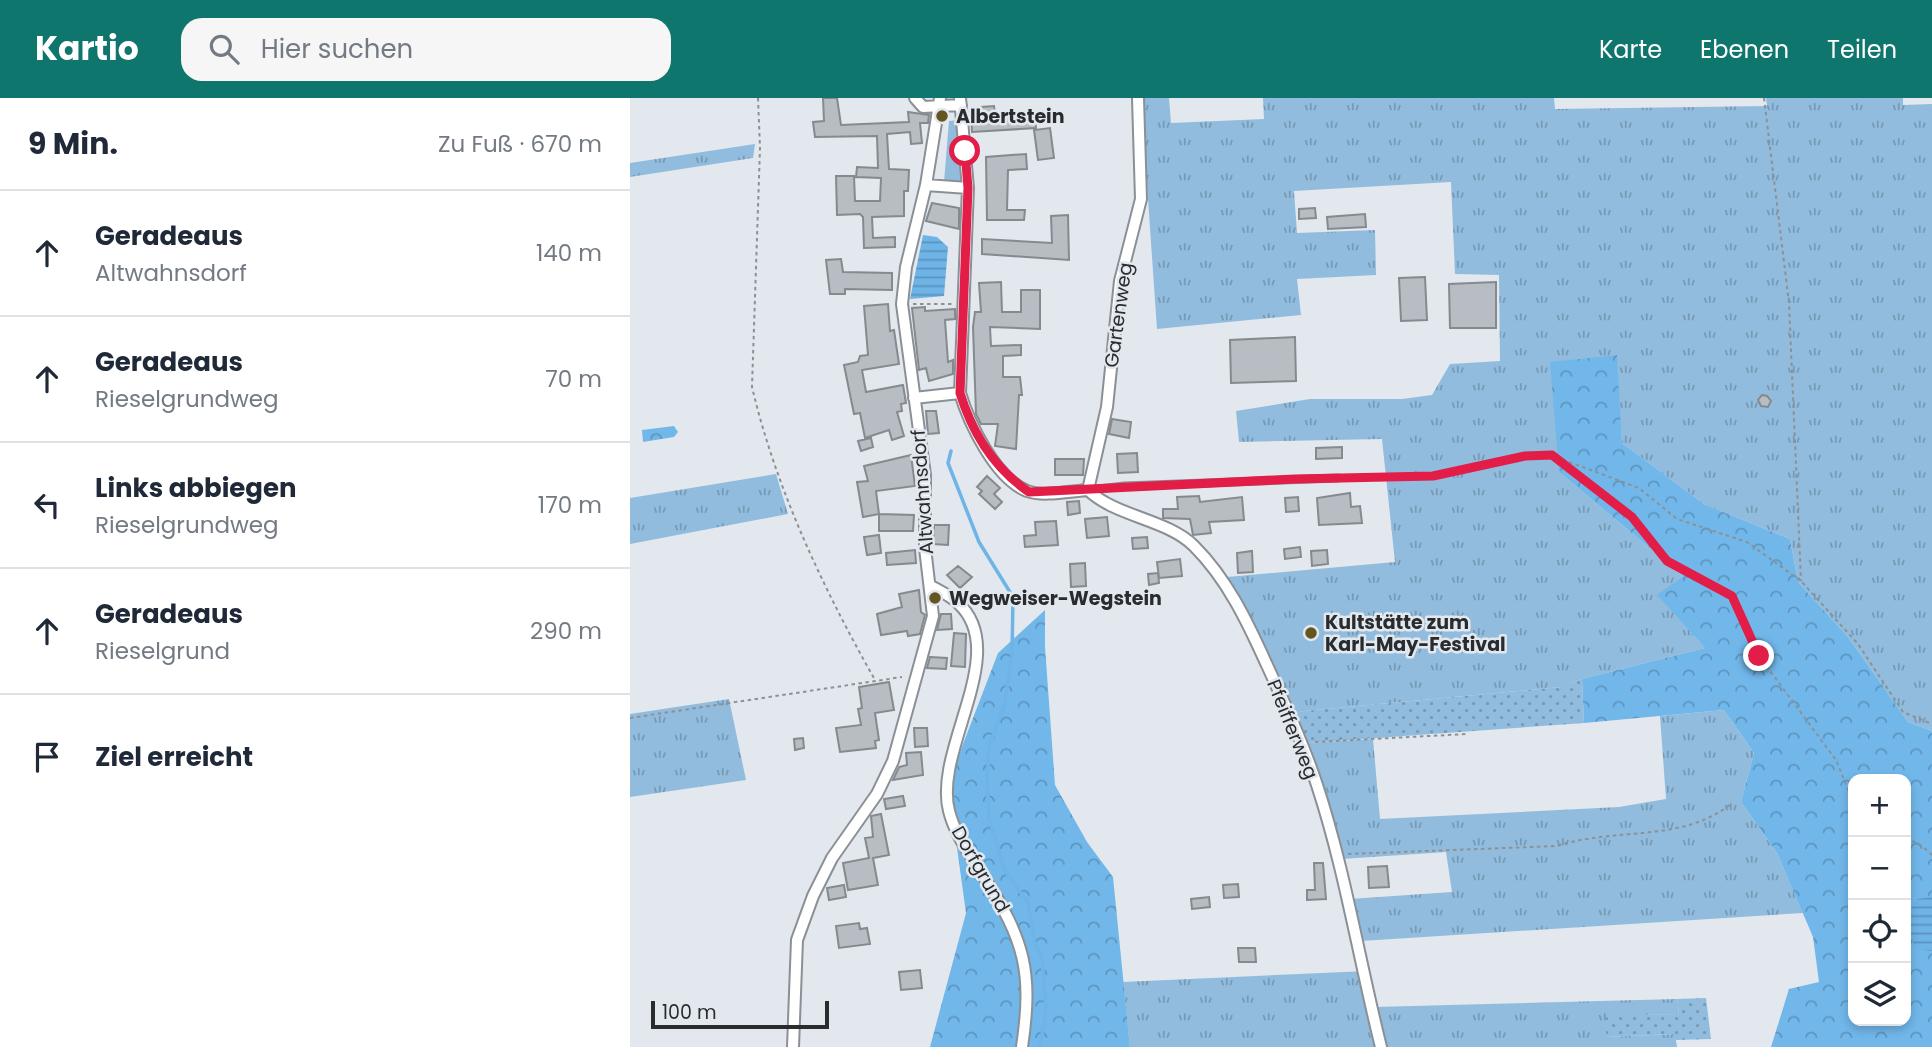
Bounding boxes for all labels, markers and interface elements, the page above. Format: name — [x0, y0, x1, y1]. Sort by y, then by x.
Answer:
search box — [181, 18, 671, 81]
text: Kartio — [35, 25, 139, 72]
icon: search — [205, 30, 243, 68]
text: Hier suchen — [261, 31, 413, 67]
text: Karte — [1599, 33, 1662, 66]
text: Ebenen — [1700, 33, 1789, 66]
text: Teilen — [1827, 33, 1897, 66]
place label: Albertstein — [956, 103, 1065, 130]
marker: Albertstein — [934, 108, 950, 124]
text: 9 Min. — [28, 122, 118, 165]
text: Zu Fuß · 670 m — [438, 128, 602, 160]
route start — [949, 135, 980, 166]
text: Geradeaus — [95, 218, 243, 254]
icon: ahead — [28, 234, 66, 272]
text: 140 m — [536, 237, 602, 269]
text: Altwahnsdorf — [95, 257, 247, 289]
street label: Gartenweg — [1098, 261, 1139, 369]
text: Geradeaus — [95, 344, 243, 380]
icon: ahead — [28, 360, 66, 398]
text: 70 m — [545, 363, 602, 395]
text: Rieselgrundweg — [95, 383, 279, 415]
street label: Altwahnsdorf — [905, 428, 940, 555]
text: Links abbiegen — [95, 470, 297, 506]
icon: left — [28, 486, 66, 524]
text: 170 m — [538, 489, 602, 521]
text: Rieselgrundweg — [95, 509, 279, 541]
place label: Wegweiser-Wegstein — [949, 585, 1162, 612]
marker: Wegweiser-Wegstein — [927, 590, 943, 606]
text: Geradeaus — [95, 596, 243, 632]
place label: Kultstätte zum Karl-May-Festival — [1325, 609, 1506, 658]
icon: ahead — [28, 612, 66, 650]
text: 290 m — [530, 615, 602, 647]
marker: Kultstätte zum Karl-May-Festival — [1303, 625, 1319, 641]
text: Rieselgrund — [95, 635, 230, 667]
route end — [1743, 640, 1774, 671]
street label: Pfeifferweg — [1260, 675, 1325, 783]
icon: arrive — [28, 738, 66, 776]
text: Ziel erreicht — [95, 739, 253, 775]
map controls — [1848, 774, 1911, 1026]
button: + — [1848, 774, 1911, 837]
street label: Dorfgrund — [945, 821, 1016, 918]
button: − — [1848, 837, 1911, 900]
button: locate — [1848, 900, 1911, 963]
button: layers — [1848, 963, 1911, 1026]
scale bar — [651, 998, 830, 1030]
text: 100 m — [662, 999, 717, 1026]

